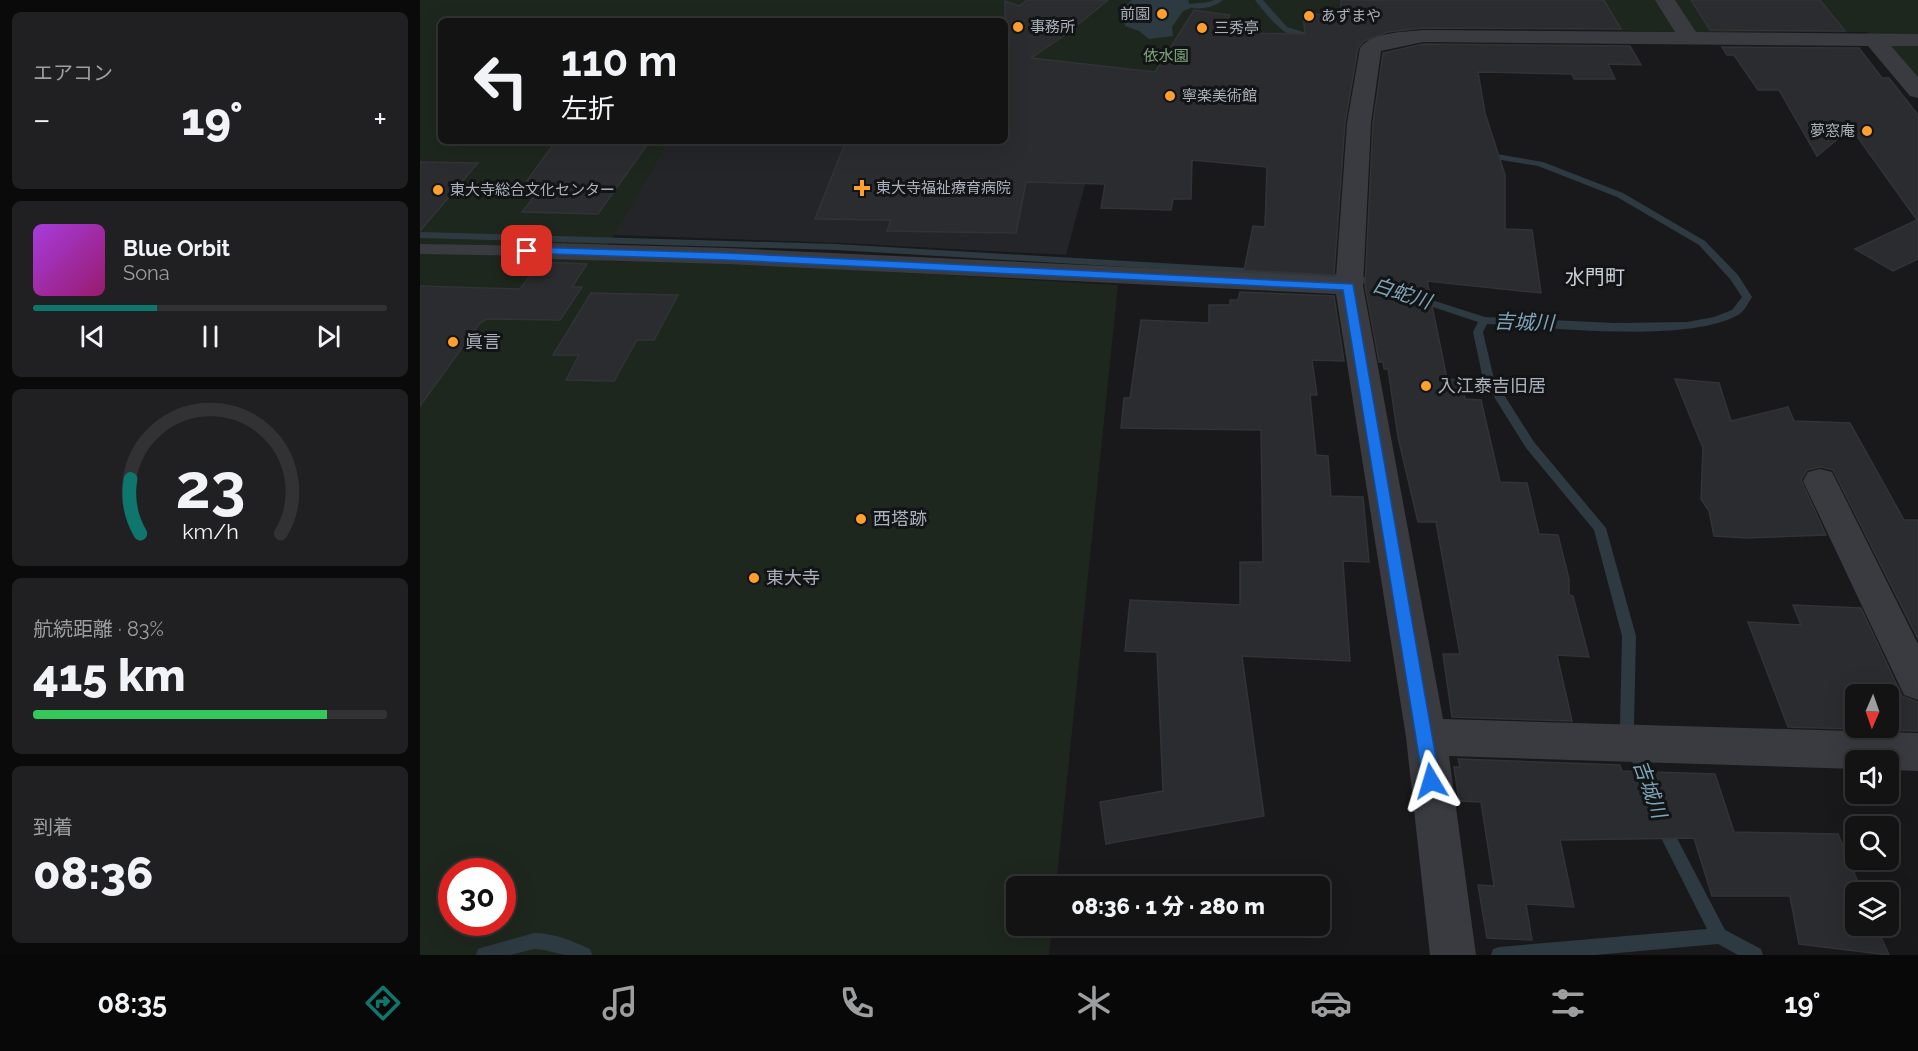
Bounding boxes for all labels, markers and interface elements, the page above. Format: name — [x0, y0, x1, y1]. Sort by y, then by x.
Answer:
place label: 前園 — [1120, 5, 1150, 23]
marker: 前園 — [1155, 7, 1169, 21]
place label: あずまや — [1321, 7, 1381, 25]
marker: あずまや — [1302, 9, 1316, 23]
place label: 事務所 — [1030, 18, 1075, 36]
place label: 三秀亭 — [1214, 19, 1259, 37]
marker: 事務所 — [1011, 20, 1025, 34]
marker: 三秀亭 — [1195, 21, 1209, 35]
text: 110 m — [561, 37, 677, 86]
icon: left — [462, 42, 540, 120]
park label: 依水園 — [1143, 47, 1189, 65]
text: エアコン — [33, 61, 113, 85]
place label: 寧楽美術館 — [1182, 87, 1257, 105]
marker: 寧楽美術館 — [1163, 89, 1177, 103]
text: 19° — [181, 93, 243, 146]
text: 左折 — [561, 93, 615, 124]
text: − — [33, 100, 51, 139]
text: + — [373, 100, 387, 139]
place label: 夢窓庵 — [1810, 122, 1855, 140]
marker: 夢窓庵 — [1860, 124, 1874, 138]
marker: 東大寺福祉療育病院 — [853, 179, 871, 197]
place label: 東大寺福祉療育病院 — [876, 179, 1011, 197]
place label: 東大寺総合文化センター — [450, 181, 615, 199]
marker: 東大寺総合文化センター — [431, 183, 445, 197]
pin — [501, 225, 552, 276]
icon: arrive — [510, 234, 543, 267]
text: Blue Orbit — [123, 235, 230, 261]
text: Sona — [123, 261, 170, 285]
district label: 水門町 — [1565, 265, 1625, 289]
water label: 白蛇川 — [1370, 272, 1436, 314]
water label: 吉城川 — [1494, 309, 1556, 335]
icon: previous — [76, 320, 109, 353]
icon: pause — [194, 320, 227, 353]
icon: next — [312, 320, 345, 353]
place label: 眞言 — [465, 331, 501, 352]
marker: 眞言 — [446, 335, 460, 349]
place label: 入江泰吉旧居 — [1438, 375, 1546, 396]
marker: 入江泰吉旧居 — [1419, 379, 1433, 393]
text: 23 — [175, 450, 245, 524]
place label: 西塔跡 — [873, 508, 927, 529]
marker: 西塔跡 — [854, 512, 868, 526]
text: km/h — [182, 520, 238, 545]
place label: 東大寺 — [766, 567, 820, 588]
marker: 東大寺 — [747, 571, 761, 585]
text: 航続距離 · 83% — [33, 617, 164, 641]
text: 415 km — [33, 649, 186, 702]
north arrow — [1845, 684, 1899, 738]
map controls — [1845, 684, 1899, 936]
position arrow — [1399, 749, 1463, 813]
button: sound — [1845, 750, 1899, 804]
water label: 吉城川 — [1628, 757, 1672, 823]
text: 到着 — [33, 815, 73, 839]
button: search — [1845, 816, 1899, 870]
text: 08:36 — [33, 847, 153, 900]
speed limit sign: 30 — [438, 858, 516, 936]
button: layers — [1845, 882, 1899, 936]
text: 08:36 · 1 分 · 280 m — [1071, 893, 1265, 919]
icon: directions — [362, 982, 404, 1024]
icon: music — [599, 982, 641, 1024]
icon: phone — [836, 982, 878, 1024]
icon: climate — [1073, 982, 1115, 1024]
icon: car — [1310, 982, 1352, 1024]
icon: filters — [1547, 982, 1589, 1024]
text: 08:35 — [98, 988, 167, 1019]
text: 19° — [1784, 988, 1820, 1019]

